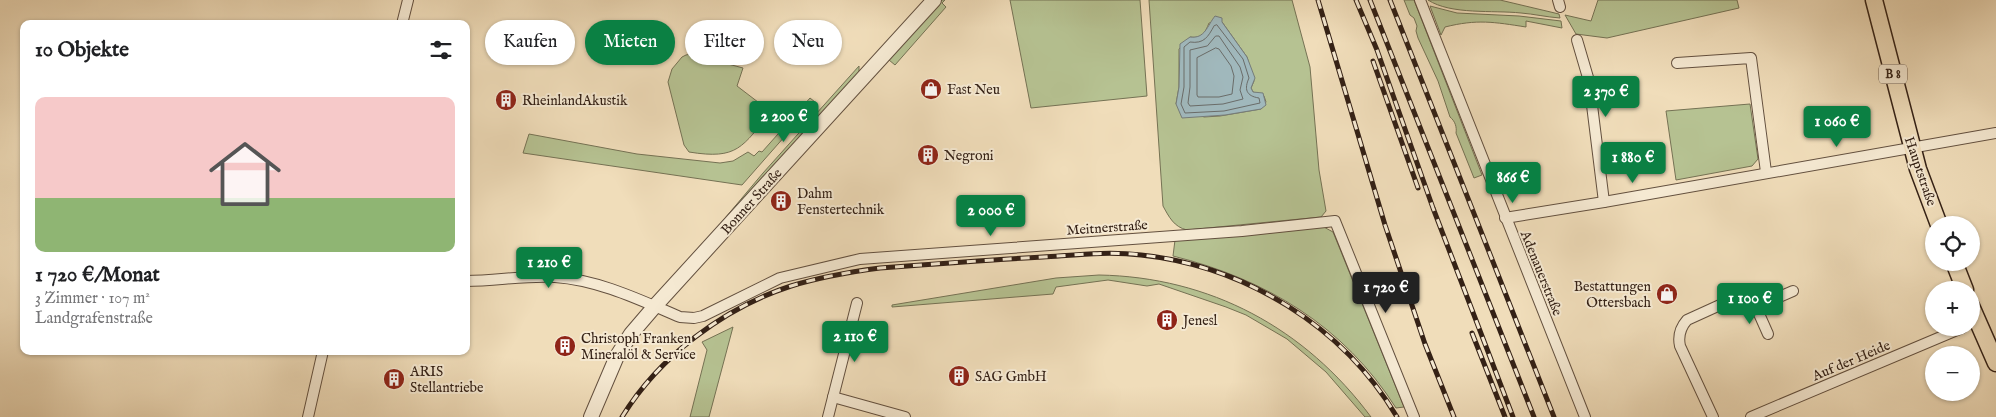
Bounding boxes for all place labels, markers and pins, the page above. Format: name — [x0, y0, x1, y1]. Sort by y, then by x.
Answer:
pin: 2 370 € — [1560, 76, 1652, 118]
shop icon: Fast Neu — [919, 77, 943, 101]
place label: Fast Neu — [947, 81, 1000, 99]
building icon: RheinlandAkustik — [494, 88, 518, 112]
place label: RheinlandAkustik — [522, 92, 628, 110]
pin: 2 200 € — [738, 100, 830, 143]
pin: 1 060 € — [1791, 106, 1883, 148]
pin: 1 880 € — [1587, 142, 1679, 184]
building icon: Negroni — [916, 143, 940, 167]
place label: Negroni — [944, 147, 994, 165]
pin: 866 € — [1478, 162, 1548, 204]
place label: Dahm Fenstertechnik — [797, 185, 885, 219]
building icon: Dahm Fenstertechnik — [769, 189, 793, 213]
pin: 2 000 € — [945, 194, 1037, 237]
pin: 1 210 € — [503, 246, 595, 289]
pin: 1 720 € — [1340, 272, 1432, 314]
place label: Bestattungen Ottersbach — [1574, 278, 1652, 312]
shop icon: Bestattungen Ottersbach — [1655, 282, 1679, 306]
pin: 1 100 € — [1704, 282, 1796, 325]
building icon: Jenesl — [1155, 308, 1179, 332]
place label: Jenesl — [1181, 312, 1218, 330]
pin: 2 110 € — [809, 320, 901, 363]
place label: Christoph Franken Mineralöl & Service — [581, 330, 696, 364]
building icon: Christoph Franken Mineralöl & Service — [553, 334, 577, 358]
place label: ARIS Stellantriebe — [409, 363, 484, 397]
building icon: SAG GmbH — [947, 364, 971, 388]
building icon: ARIS Stellantriebe — [382, 367, 406, 391]
place label: SAG GmbH — [975, 368, 1047, 386]

